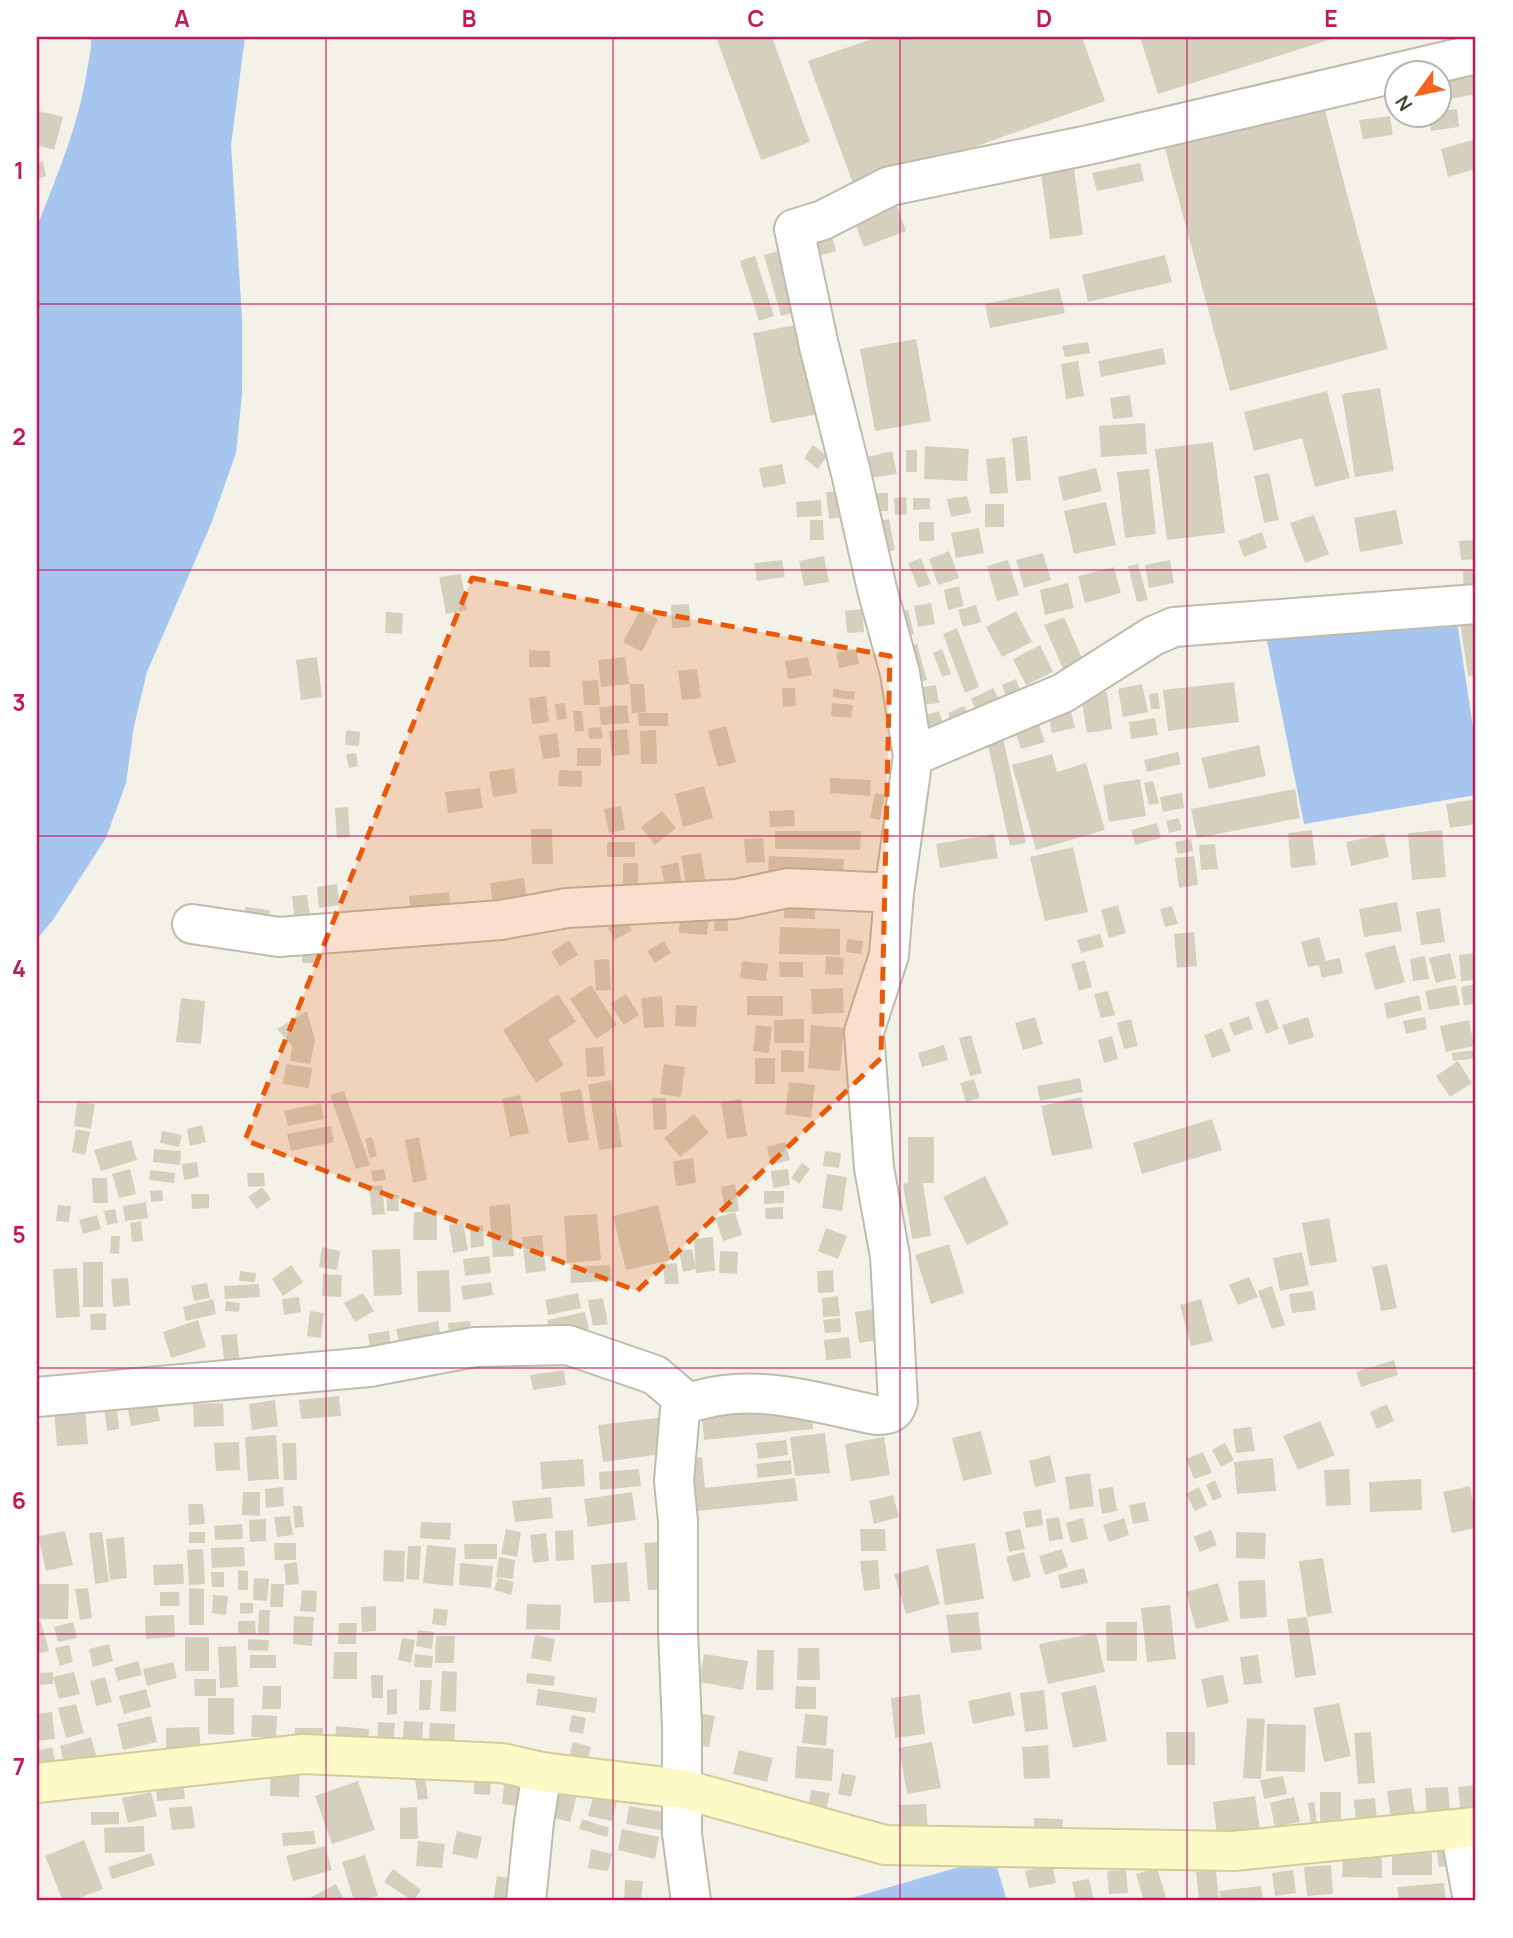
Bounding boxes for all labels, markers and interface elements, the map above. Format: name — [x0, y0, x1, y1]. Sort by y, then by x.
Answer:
text: A — [174, 2, 190, 34]
text: B — [462, 2, 476, 34]
text: C — [748, 2, 765, 34]
text: D — [1036, 2, 1052, 34]
text: E — [1324, 2, 1338, 34]
north arrow — [1384, 60, 1454, 130]
text: N — [1389, 90, 1418, 116]
text: 1 — [14, 154, 24, 186]
text: 2 — [12, 420, 26, 452]
text: 3 — [12, 686, 26, 718]
text: 4 — [12, 952, 26, 984]
text: 5 — [12, 1218, 26, 1250]
text: 6 — [12, 1484, 26, 1516]
text: 7 — [13, 1750, 25, 1782]

